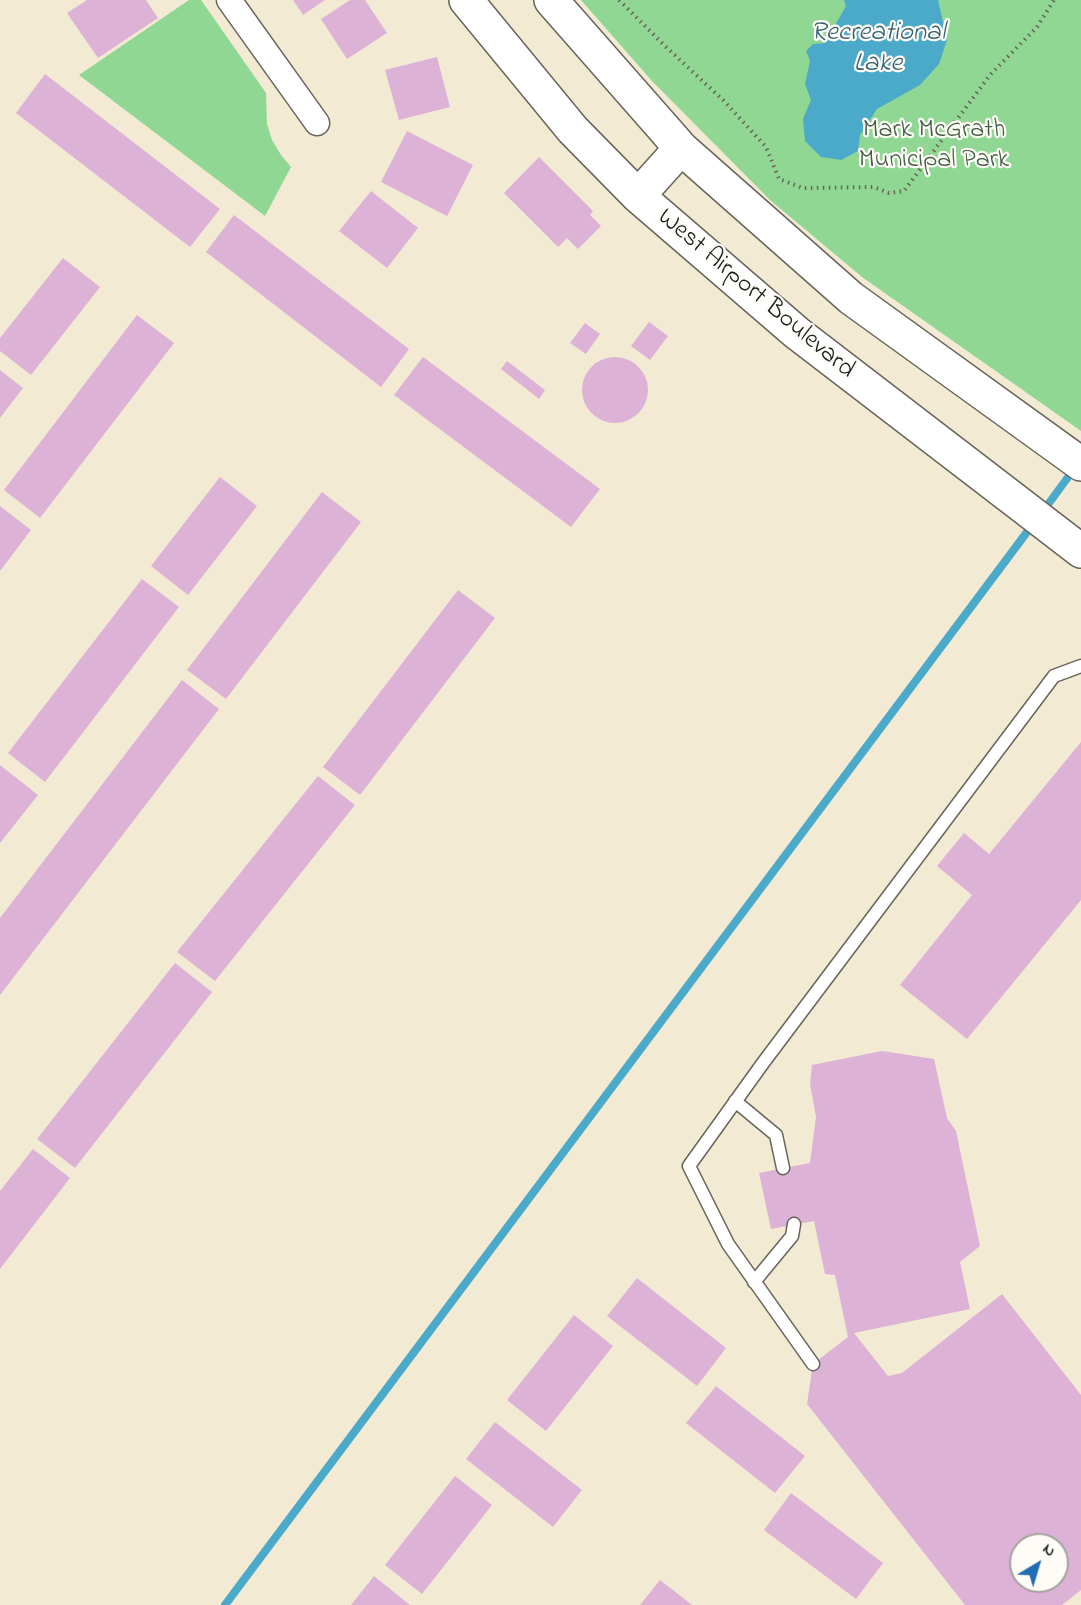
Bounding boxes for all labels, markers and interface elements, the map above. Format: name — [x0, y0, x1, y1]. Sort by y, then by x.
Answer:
water label: Recreational Lake — [811, 19, 945, 82]
park label: Mark McGrath Municipal Park — [859, 116, 1009, 178]
street label: West Airport Boulevard — [650, 203, 860, 387]
north arrow — [1009, 1533, 1069, 1593]
text: N — [1037, 1538, 1060, 1563]

